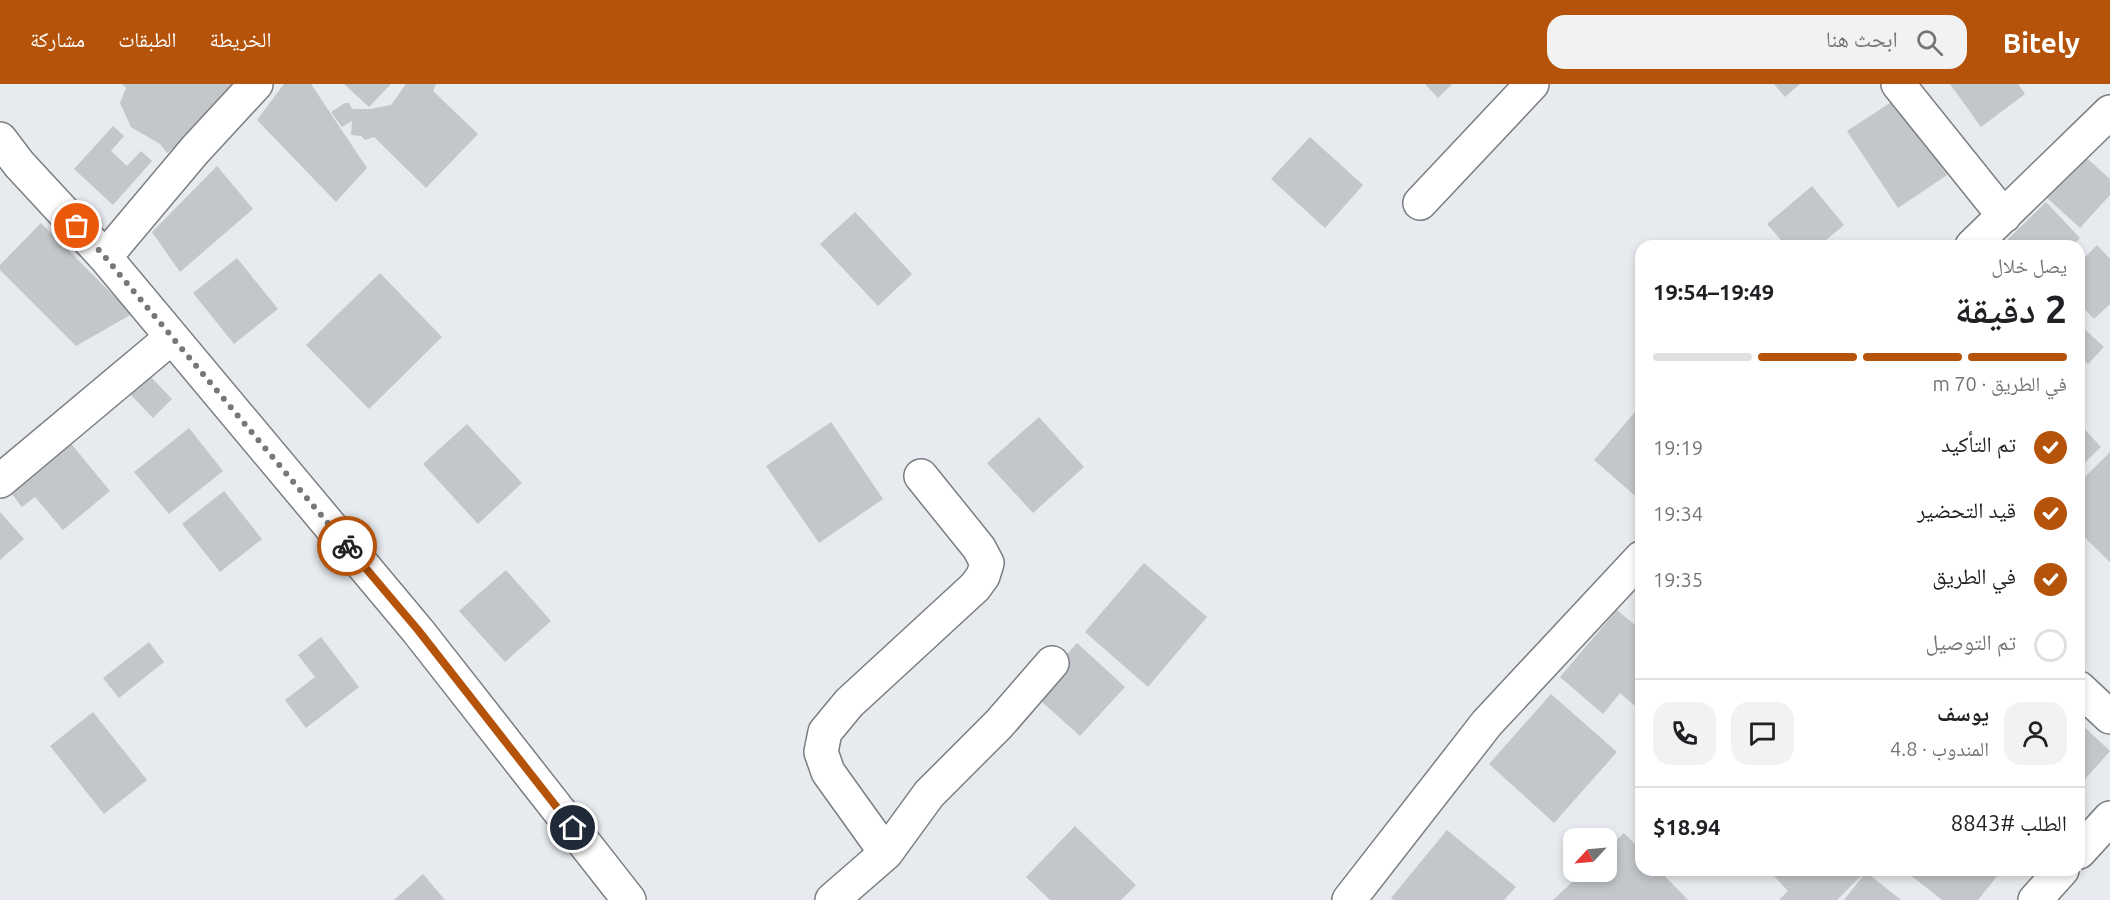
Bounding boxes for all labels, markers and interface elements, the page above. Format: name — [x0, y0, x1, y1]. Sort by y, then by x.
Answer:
search box — [1547, 15, 1967, 69]
text: ابحث هنا — [1826, 26, 1898, 51]
icon: search — [1913, 26, 1946, 59]
text: مشاركة — [30, 27, 85, 51]
text: الطبقات — [118, 27, 177, 51]
text: الخريطة — [210, 27, 271, 51]
text: Bitely — [2003, 27, 2080, 58]
pin — [51, 200, 102, 251]
icon: bag — [60, 209, 93, 242]
text: يصل خلال — [1991, 254, 2067, 277]
text: 19:49–19:54 — [1653, 279, 1774, 304]
text: 2 دقيقة — [1955, 287, 2067, 330]
text: في الطريق · 70 m — [1932, 372, 2067, 395]
text: تم التأكيد — [1941, 431, 2016, 456]
icon: check — [2034, 431, 2067, 464]
text: 19:19 — [1653, 436, 1703, 459]
text: قيد التحضير — [1917, 497, 2016, 522]
icon: check — [2034, 497, 2067, 530]
text: 19:34 — [1653, 502, 1703, 525]
courier — [317, 516, 377, 576]
icon: bike — [331, 530, 364, 563]
text: في الطريق — [1932, 563, 2016, 588]
icon: check — [2034, 563, 2067, 596]
text: 19:35 — [1653, 568, 1703, 591]
text: تم التوصيل — [1925, 629, 2016, 654]
text: يوسف — [1937, 700, 1989, 725]
button: phone — [1653, 702, 1716, 765]
button: chat — [1731, 702, 1794, 765]
button: person — [2004, 702, 2067, 765]
text: المندوب · 4.8 — [1890, 737, 1989, 760]
pin — [547, 802, 598, 853]
text: الطلب #8843 — [1951, 810, 2067, 835]
icon: home — [556, 811, 589, 844]
text: $18.94 — [1653, 814, 1720, 839]
north arrow — [1563, 828, 1617, 882]
map controls — [1563, 828, 1617, 882]

